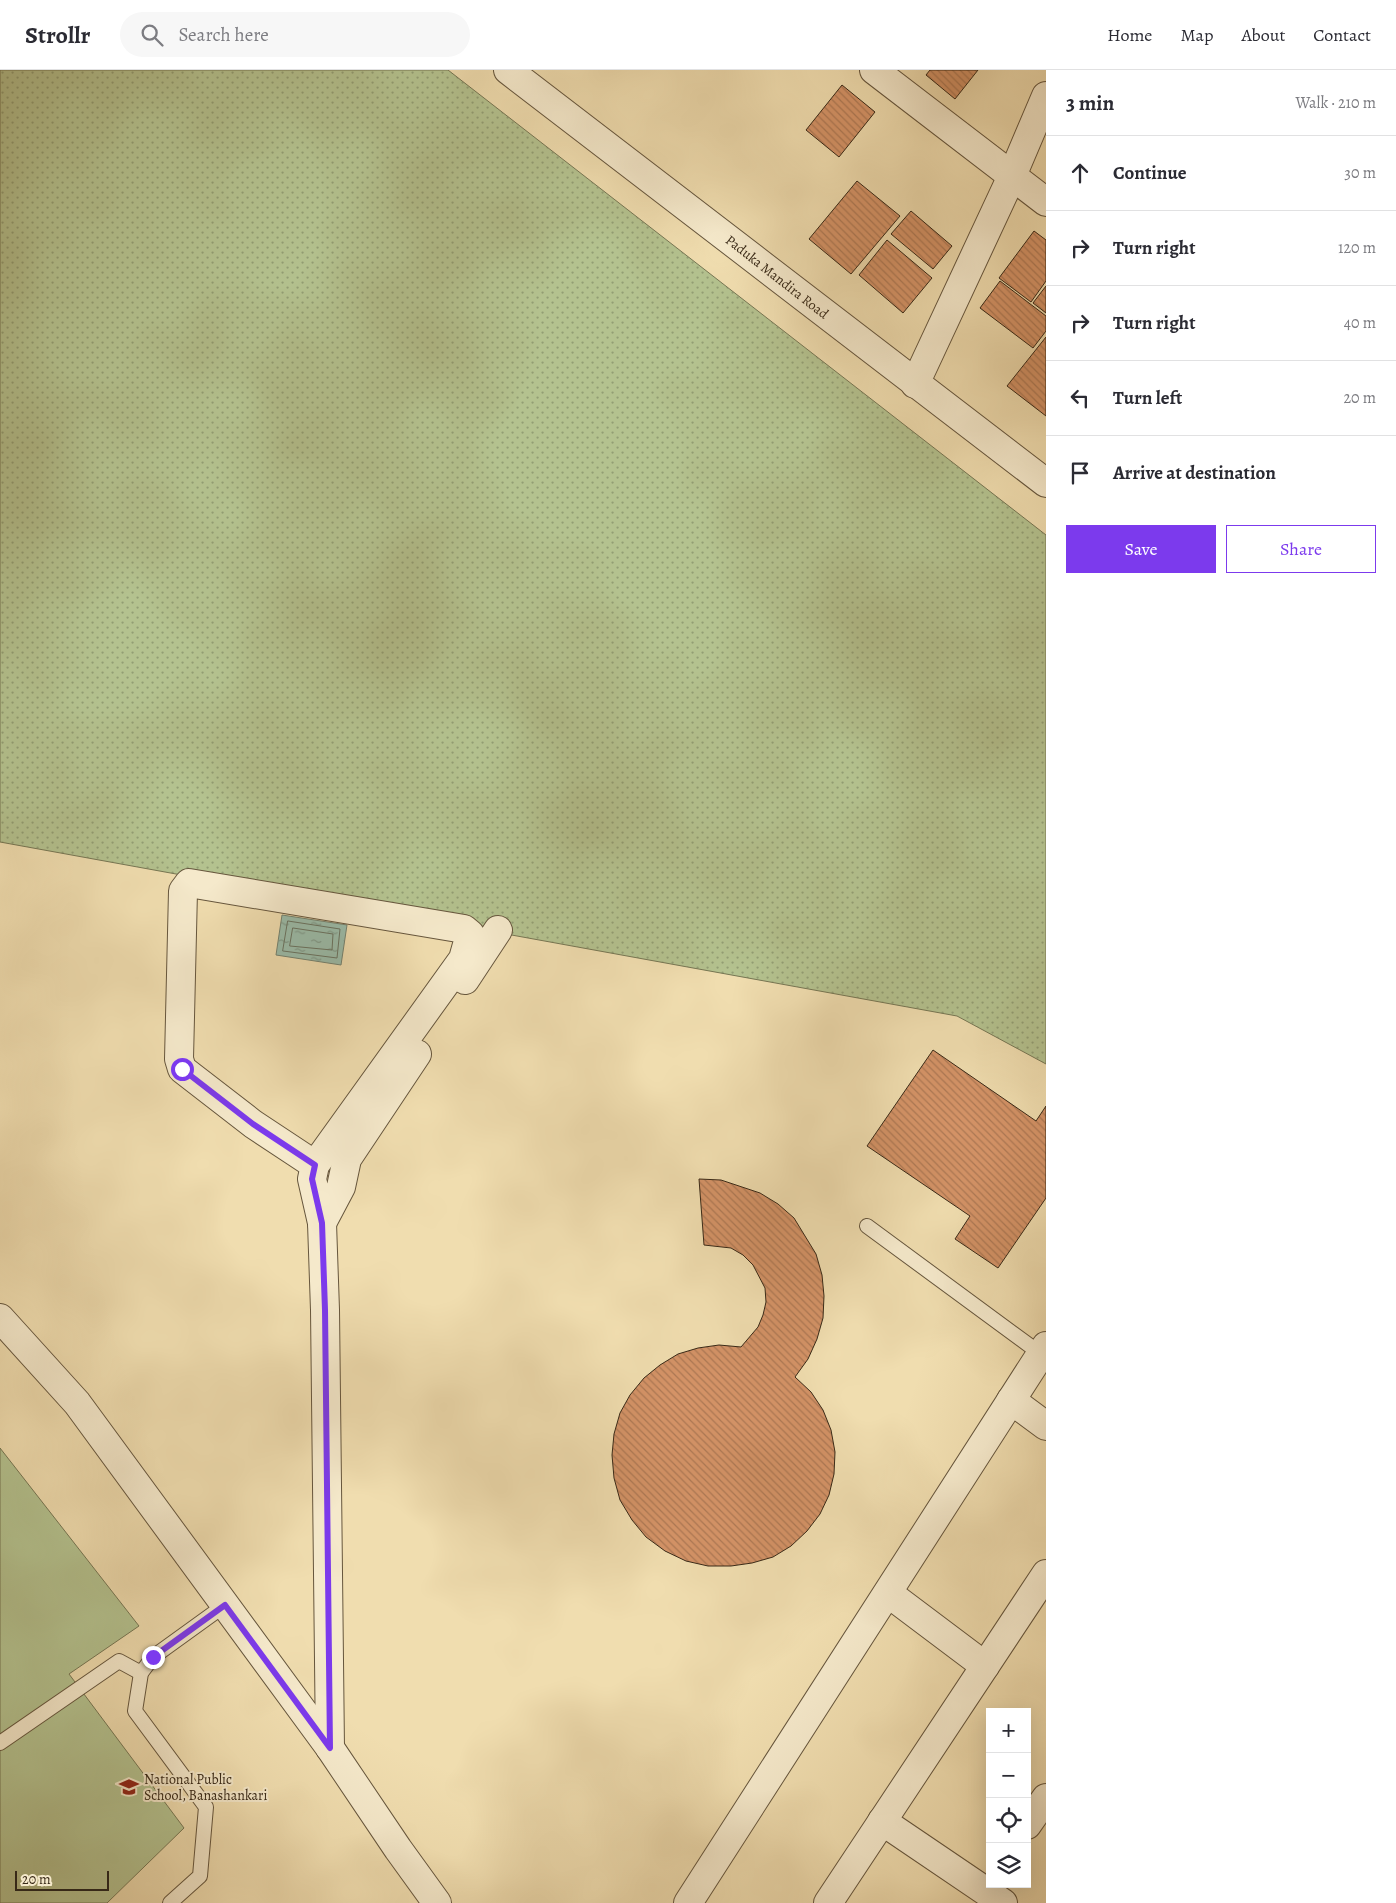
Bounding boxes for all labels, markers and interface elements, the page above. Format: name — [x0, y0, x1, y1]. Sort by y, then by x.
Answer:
search box — [120, 12, 470, 57]
text: Strollr — [25, 19, 90, 51]
icon: search — [138, 21, 166, 49]
text: Search here — [178, 22, 269, 48]
text: Home — [1107, 23, 1152, 47]
text: Map — [1180, 23, 1213, 47]
text: About — [1241, 23, 1285, 47]
text: Contact — [1313, 23, 1371, 47]
text: 3 min — [1066, 89, 1114, 117]
text: Walk · 210 m — [1295, 92, 1376, 114]
icon: ahead — [1066, 159, 1094, 187]
text: Continue — [1113, 160, 1187, 186]
text: 30 m — [1344, 162, 1376, 184]
street label: Paduka Mandira Road — [721, 231, 833, 324]
icon: right — [1066, 234, 1094, 262]
text: Turn right — [1113, 235, 1195, 261]
text: 120 m — [1338, 237, 1376, 259]
icon: right — [1066, 309, 1094, 337]
text: Turn right — [1113, 310, 1195, 336]
text: 40 m — [1344, 312, 1376, 334]
icon: left — [1066, 384, 1094, 412]
text: Turn left — [1113, 385, 1182, 411]
text: 20 m — [1343, 387, 1376, 409]
icon: arrive — [1066, 459, 1094, 487]
text: Arrive at destination — [1113, 460, 1276, 486]
button: Save — [1066, 525, 1216, 573]
button: Share — [1226, 525, 1376, 573]
route start — [171, 1058, 194, 1081]
route end — [142, 1646, 165, 1669]
map controls — [986, 1708, 1031, 1888]
button: + — [986, 1708, 1031, 1753]
button: − — [986, 1753, 1031, 1798]
place label: National Public School, Banashankari — [144, 1770, 267, 1805]
school or university icon: National Public School, Banashankari — [118, 1776, 140, 1798]
button: locate — [986, 1798, 1031, 1843]
button: layers — [986, 1843, 1031, 1888]
scale bar — [15, 1868, 109, 1891]
text: 20 m — [22, 1870, 51, 1889]

